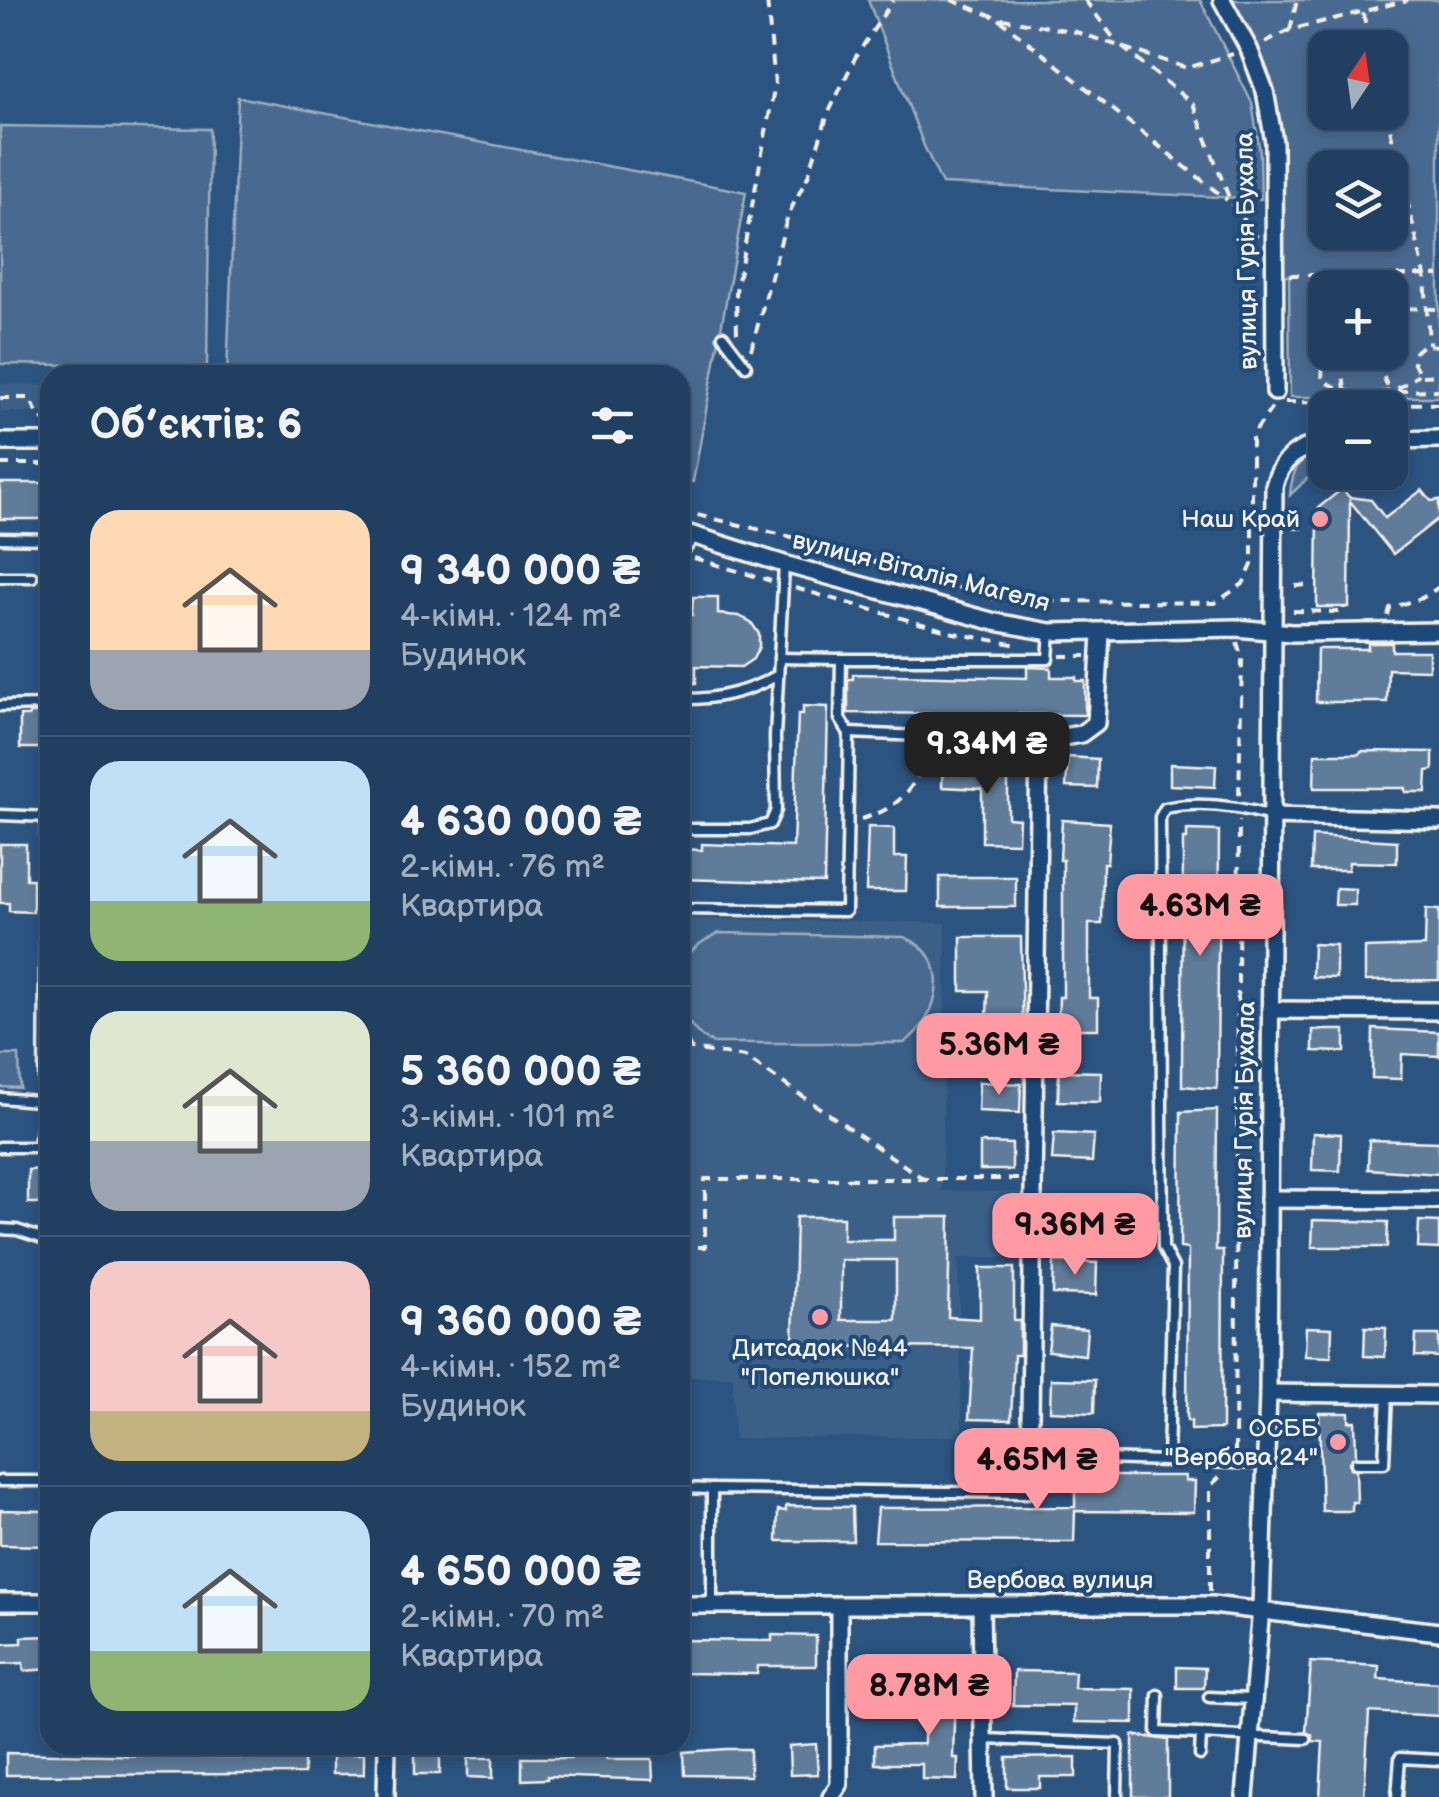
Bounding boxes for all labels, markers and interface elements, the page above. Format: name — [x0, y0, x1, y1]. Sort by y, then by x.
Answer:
north arrow — [1308, 30, 1408, 130]
map controls — [1308, 30, 1408, 490]
street label: вулиця Гурія Бухала — [1229, 132, 1265, 370]
button: layers — [1308, 150, 1408, 250]
button: + — [1308, 270, 1408, 370]
button: − — [1308, 390, 1408, 490]
icon: filters — [585, 398, 640, 453]
text: Об’єктів: 6 — [90, 400, 302, 451]
place label: Наш Край — [1181, 504, 1300, 535]
marker: Наш Край — [1309, 508, 1331, 530]
street label: вулиця Віталія Магеля — [789, 525, 1053, 619]
text: 9 340 000 ₴ — [400, 546, 641, 597]
icon: home — [170, 550, 290, 670]
text: 4-кімн. · 124 m² — [400, 597, 622, 636]
text: Будинок — [400, 636, 526, 675]
pin: 9.34M ₴ — [895, 712, 1079, 797]
text: 9.34M ₴ — [927, 725, 1047, 764]
text: 4 630 000 ₴ — [400, 797, 641, 848]
icon: home — [170, 801, 290, 921]
text: 2-кімн. · 76 m² — [400, 848, 605, 887]
pin: 4.63M ₴ — [1108, 874, 1292, 959]
text: Квартира — [400, 887, 543, 926]
text: 4.63M ₴ — [1139, 887, 1261, 926]
street label: вулиця Гурія Бухала — [1227, 1001, 1263, 1239]
pin: 5.36M ₴ — [907, 1013, 1091, 1098]
text: 5.36M ₴ — [938, 1026, 1060, 1065]
text: 5 360 000 ₴ — [400, 1047, 641, 1098]
icon: home — [170, 1051, 290, 1171]
text: 3-кімн. · 101 m² — [400, 1098, 615, 1137]
text: Квартира — [400, 1137, 543, 1176]
pin: 9.36M ₴ — [983, 1193, 1167, 1278]
text: 9.36M ₴ — [1014, 1206, 1136, 1245]
text: 9 360 000 ₴ — [400, 1297, 641, 1348]
icon: home — [170, 1301, 290, 1421]
marker: Дитсадок №44 "Попелюшка" — [809, 1306, 831, 1328]
place label: Дитсадок №44 "Попелюшка" — [732, 1333, 908, 1393]
text: 4-кімн. · 152 m² — [400, 1348, 621, 1387]
text: Будинок — [400, 1387, 526, 1426]
place label: ОСББ "Вербова 24" — [1164, 1413, 1319, 1473]
pin: 4.65M ₴ — [945, 1428, 1129, 1513]
marker: ОСББ "Вербова 24" — [1327, 1431, 1349, 1453]
text: 4.65M ₴ — [976, 1441, 1098, 1480]
text: 4 650 000 ₴ — [400, 1547, 641, 1598]
icon: home — [170, 1551, 290, 1671]
street label: Вербова вулиця — [967, 1565, 1153, 1596]
text: 2-кімн. · 70 m² — [400, 1598, 604, 1637]
text: Квартира — [400, 1637, 543, 1676]
pin: 8.78M ₴ — [837, 1654, 1021, 1739]
text: 8.78M ₴ — [869, 1667, 989, 1706]

